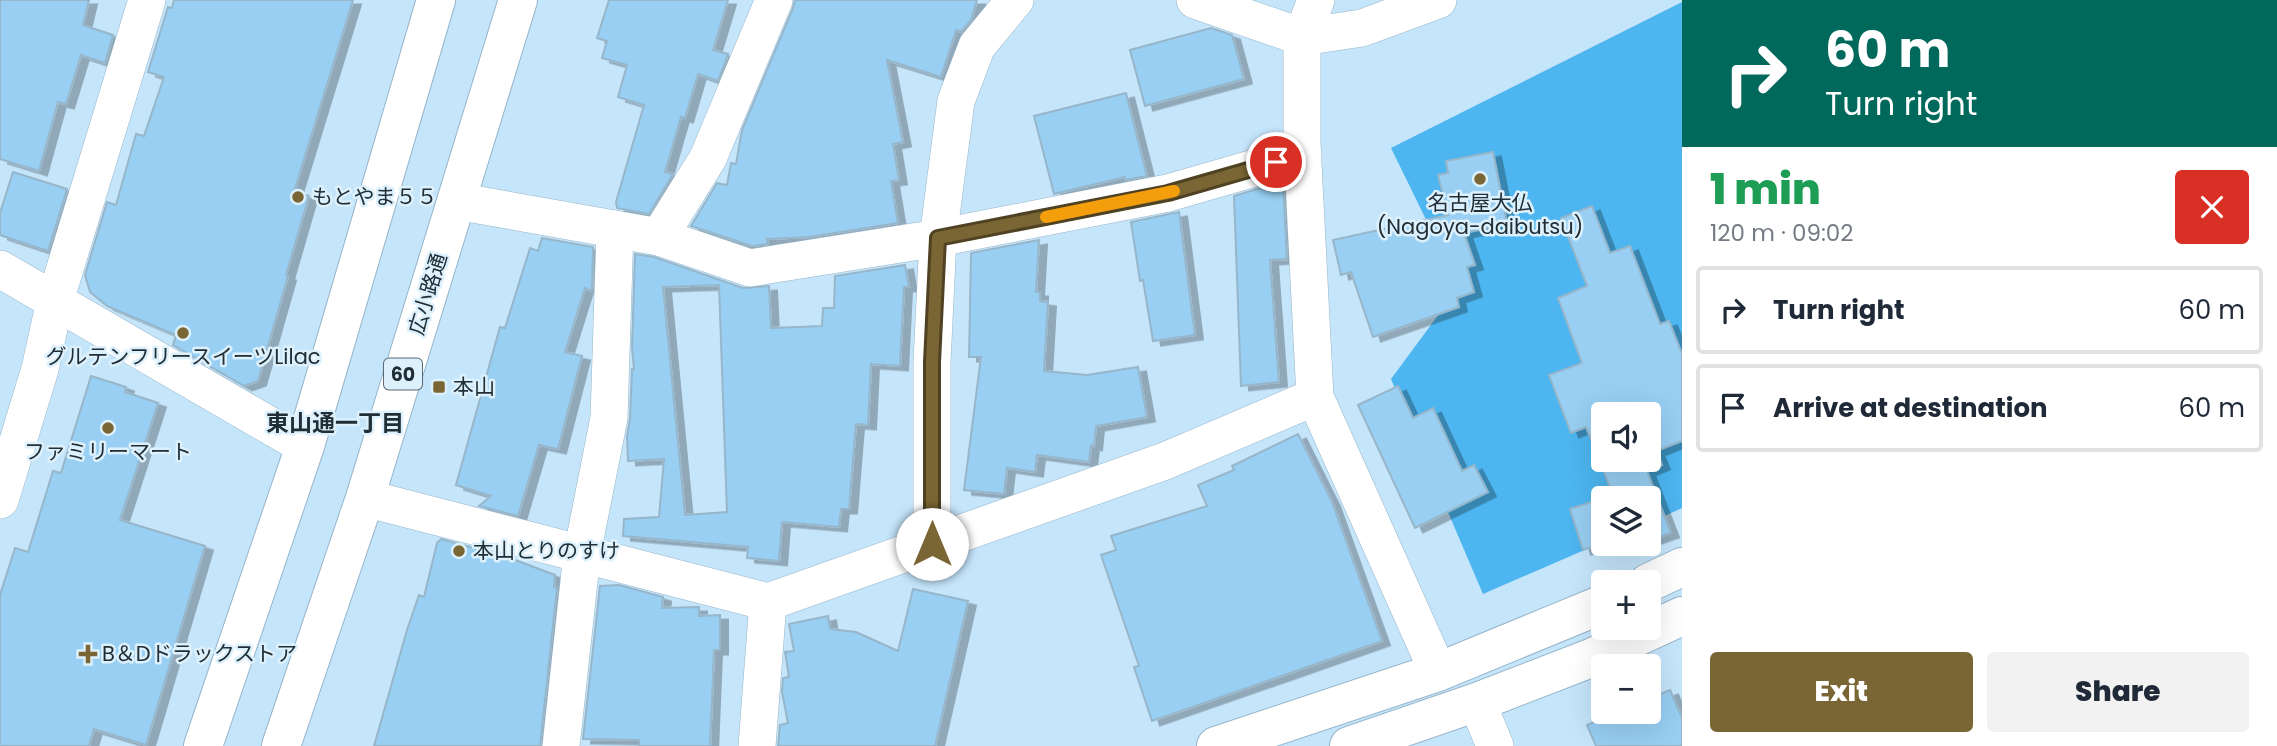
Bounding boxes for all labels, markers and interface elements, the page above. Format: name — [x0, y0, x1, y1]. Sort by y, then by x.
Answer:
text: 60 m — [1825, 16, 1950, 84]
icon: right — [1710, 28, 1801, 119]
text: Turn right — [1825, 81, 1977, 126]
pin — [1246, 132, 1306, 192]
icon: arrive — [1257, 143, 1295, 181]
text: 1 min — [1710, 160, 1821, 219]
button: close — [2175, 170, 2249, 244]
marker: 名古屋大仏 (Nagoya-daibutsu) — [1472, 171, 1488, 187]
place label: もとやま５５ — [312, 182, 438, 211]
place label: 名古屋大仏 (Nagoya-daibutsu) — [1377, 188, 1583, 241]
marker: もとやま５５ — [290, 189, 306, 205]
text: 120 m · 09:02 — [1710, 217, 1854, 249]
street label: 広小路通 — [401, 249, 454, 338]
icon: right — [1714, 291, 1752, 329]
text: Turn right — [1773, 292, 1905, 328]
text: 60 m — [2178, 292, 2245, 328]
marker: グルテンフリースイーツLilac — [175, 325, 191, 341]
place label: グルテンフリースイーツLilac — [45, 342, 321, 371]
road number: 60 — [384, 358, 422, 390]
place label: 本山 — [453, 372, 495, 401]
marker: 本山 — [431, 379, 447, 395]
icon: arrive — [1714, 389, 1752, 427]
text: Arrive at destination — [1773, 390, 2048, 426]
text: 60 m — [2178, 390, 2245, 426]
map controls — [1591, 402, 1661, 724]
button: sound — [1591, 402, 1661, 472]
district label: 東山通一丁目 — [266, 407, 404, 439]
marker: ファミリーマート — [100, 420, 116, 436]
place label: ファミリーマート — [24, 437, 192, 466]
button: layers — [1591, 486, 1661, 556]
position arrow — [895, 507, 969, 581]
place label: 本山とりのすけ — [473, 536, 620, 565]
marker: 本山とりのすけ — [451, 543, 467, 559]
button: + — [1591, 570, 1661, 640]
place label: B＆Dドラックストア — [102, 639, 297, 668]
marker: B＆Dドラックストア — [80, 646, 96, 662]
button: Exit — [1710, 652, 1973, 732]
button: Share — [1987, 652, 2249, 732]
button: − — [1591, 654, 1661, 724]

